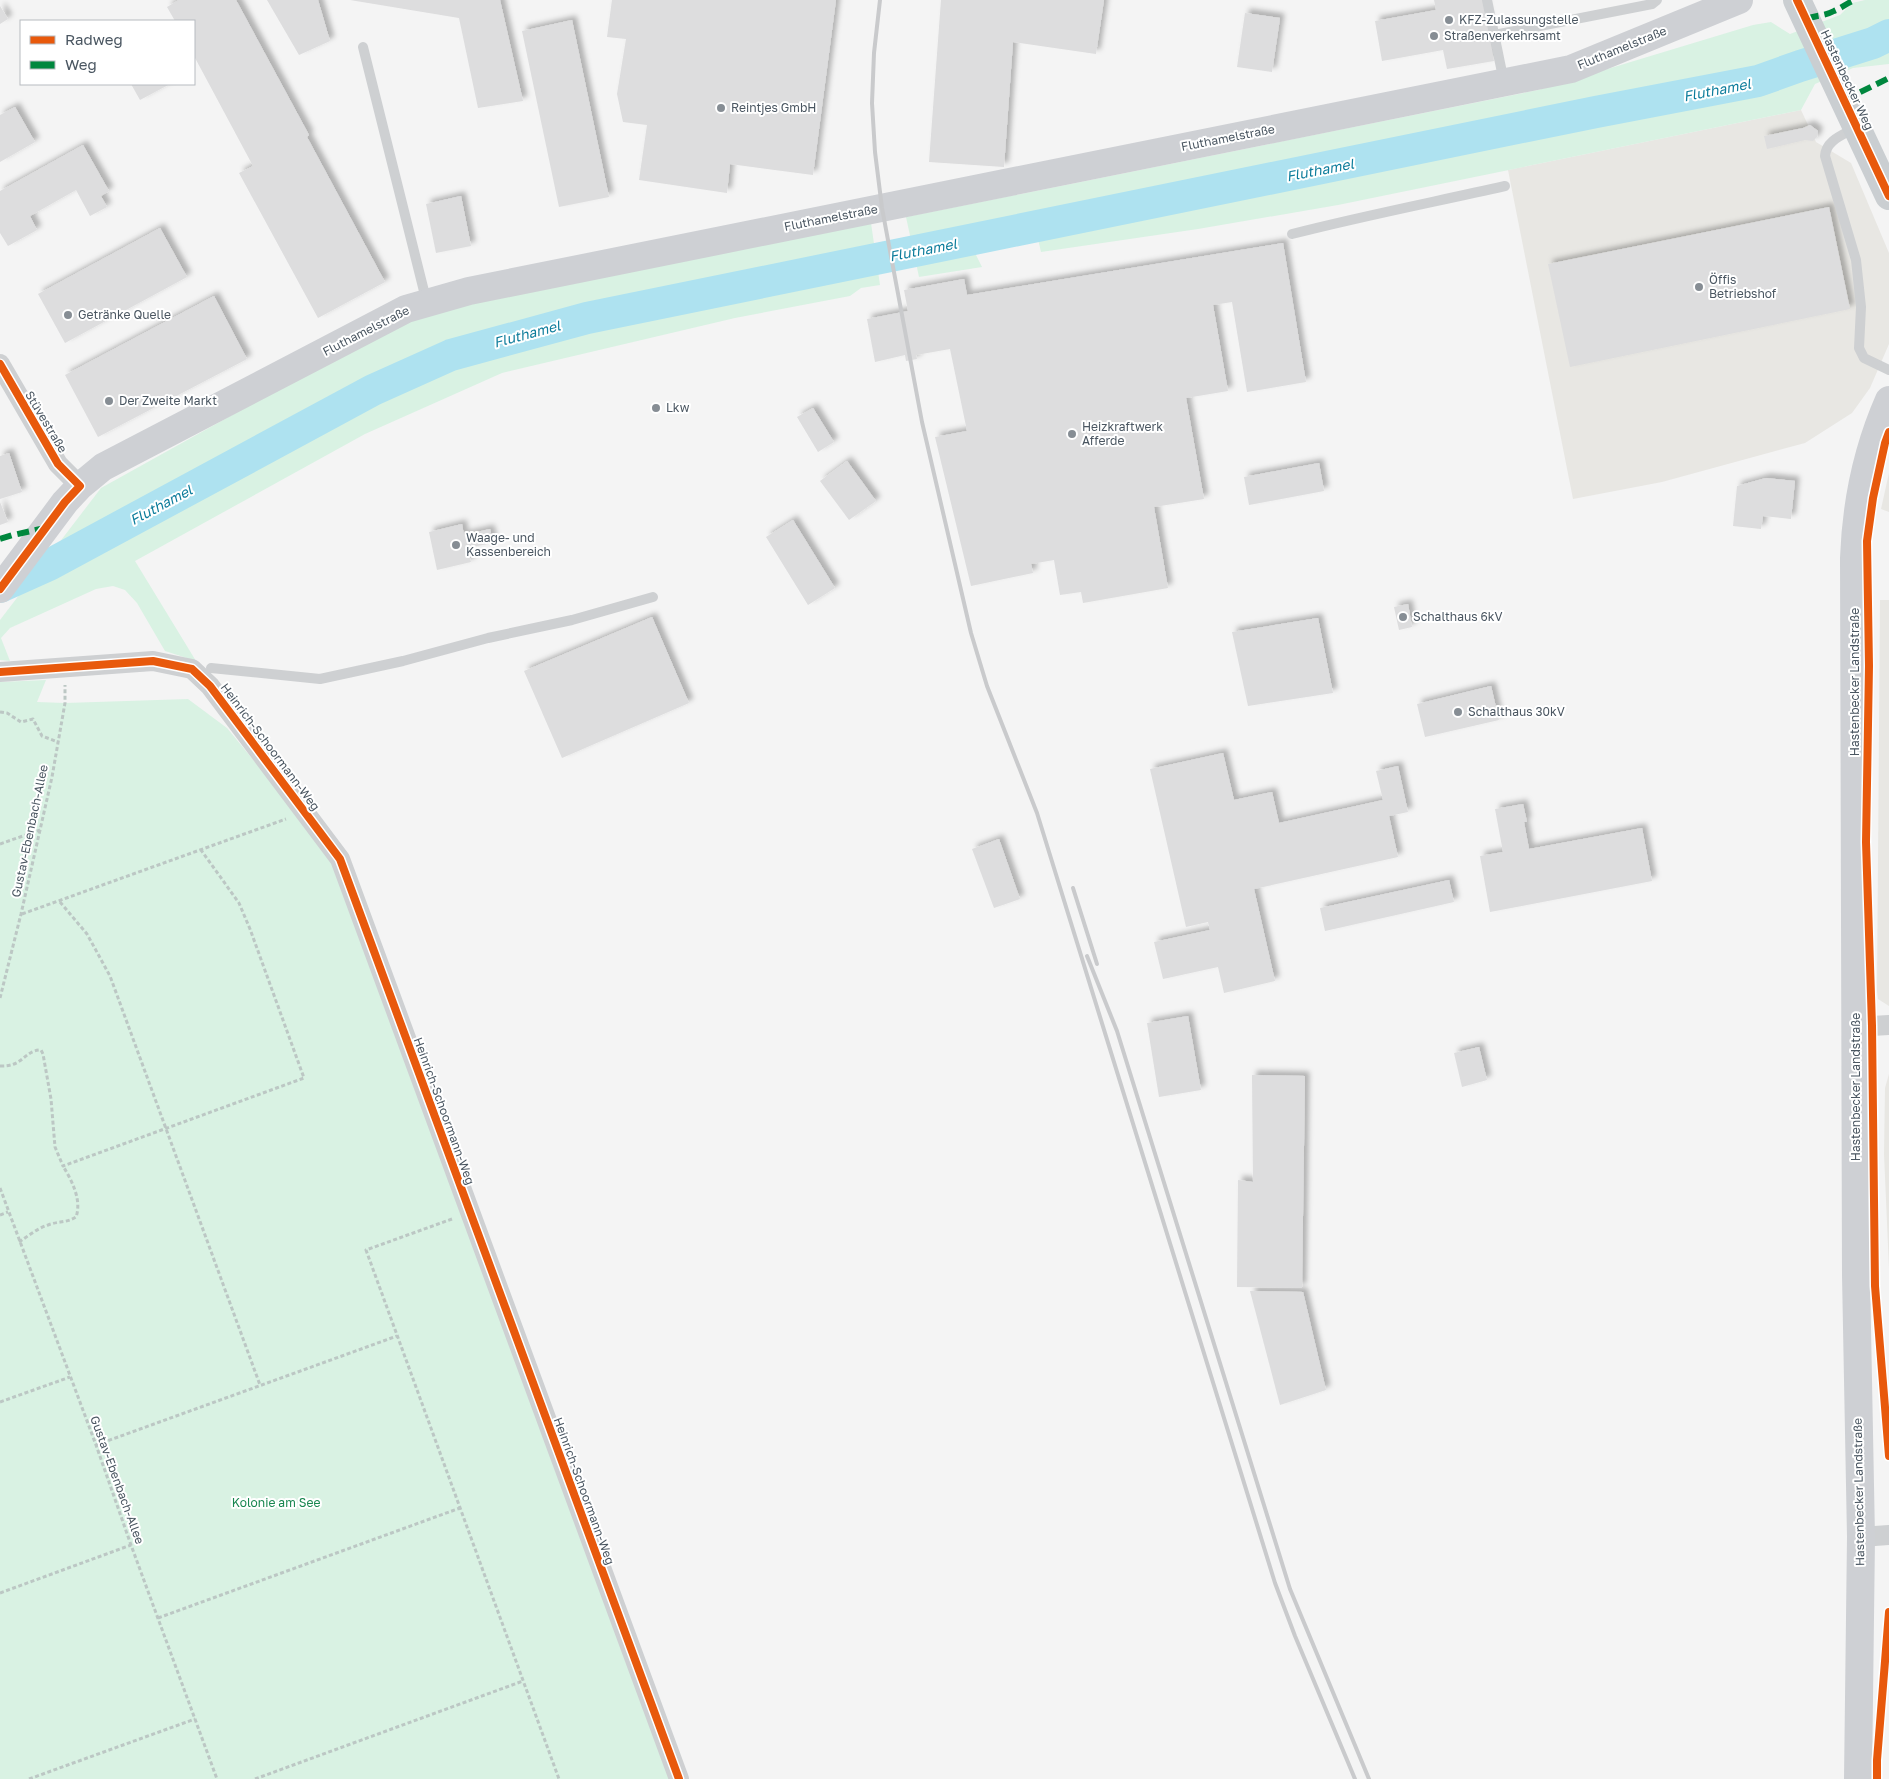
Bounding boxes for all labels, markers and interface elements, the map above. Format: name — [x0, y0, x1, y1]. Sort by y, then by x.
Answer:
place label: KFZ-Zulassungstelle — [1459, 12, 1578, 27]
marker: KFZ-Zulassungstelle — [1443, 14, 1455, 26]
legend — [20, 20, 195, 85]
street label: Fluthamelstraße — [1575, 23, 1669, 72]
street label: Hastenbecker Weg — [1818, 27, 1877, 132]
place label: Straßenverkehrsamt — [1444, 28, 1561, 43]
text: Radweg — [65, 30, 123, 48]
marker: Straßenverkehrsamt — [1428, 30, 1440, 42]
text: Weg — [65, 55, 97, 73]
water label: Fluthamel — [1682, 75, 1753, 104]
place label: Reintjes GmbH — [731, 100, 816, 115]
marker: Reintjes GmbH — [715, 102, 727, 114]
street label: Fluthamelstraße — [1180, 121, 1276, 154]
water label: Fluthamel — [1285, 155, 1356, 184]
street label: Fluthamelstraße — [783, 201, 879, 234]
water label: Fluthamel — [888, 235, 959, 264]
place label: Öffis Betriebshof — [1709, 272, 1777, 301]
marker: Öffis Betriebshof — [1693, 281, 1705, 293]
street label: Fluthamelstraße — [320, 302, 412, 359]
place label: Getränke Quelle — [78, 307, 171, 322]
marker: Getränke Quelle — [62, 309, 74, 321]
water label: Fluthamel — [492, 316, 563, 351]
street label: Stüvestraße — [22, 388, 71, 455]
place label: Der Zweite Markt — [119, 393, 217, 408]
marker: Der Zweite Markt — [103, 395, 115, 407]
place label: Lkw — [666, 400, 690, 415]
marker: Lkw — [650, 402, 662, 414]
place label: Heizkraftwerk Afferde — [1082, 419, 1163, 448]
marker: Heizkraftwerk Afferde — [1066, 428, 1078, 440]
water label: Fluthamel — [127, 481, 195, 528]
place label: Waage- und Kassenbereich — [466, 530, 551, 559]
marker: Waage- und Kassenbereich — [450, 539, 462, 551]
street label: Hastenbecker Landstraße — [1847, 608, 1862, 756]
place label: Schalthaus 6kV — [1413, 609, 1503, 624]
marker: Schalthaus 6kV — [1397, 611, 1409, 623]
street label: Heinrich-Schoormann-Weg — [218, 680, 323, 813]
place label: Schalthaus 30kV — [1468, 704, 1565, 719]
marker: Schalthaus 30kV — [1452, 706, 1464, 718]
street label: Gustav-Ebenbach-Allee — [8, 763, 51, 899]
street label: Hastenbecker Landstraße — [1848, 1013, 1863, 1161]
street label: Heinrich-Schoormann-Weg — [411, 1035, 478, 1187]
street label: Gustav-Ebenbach-Allee — [87, 1414, 148, 1546]
street label: Heinrich-Schoormann-Weg — [551, 1415, 618, 1567]
street label: Hastenbecker Landstraße — [1850, 1418, 1867, 1566]
park label: Kolonie am See — [232, 1495, 320, 1510]

